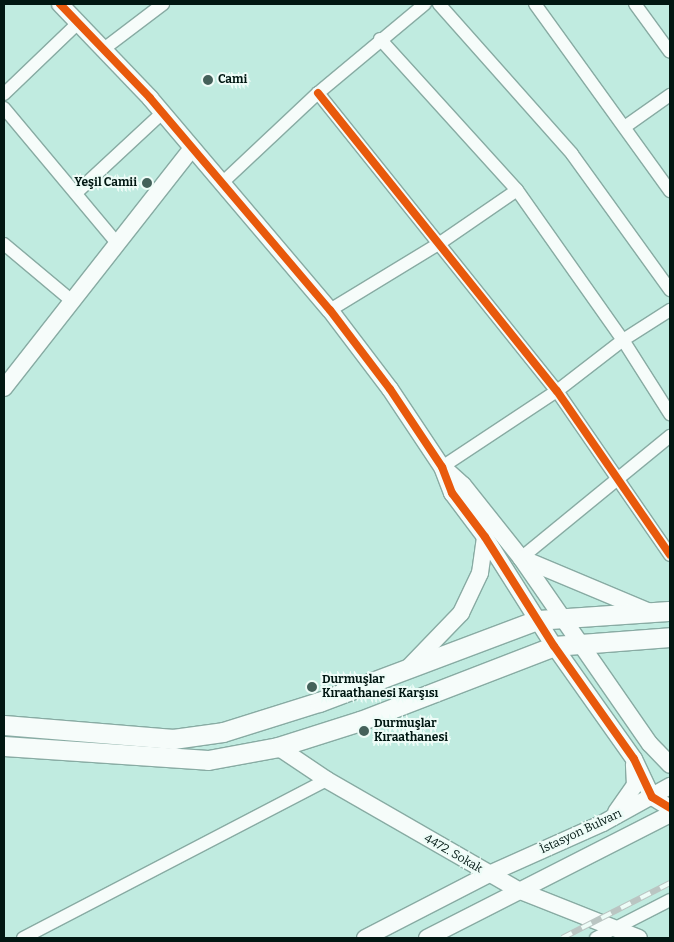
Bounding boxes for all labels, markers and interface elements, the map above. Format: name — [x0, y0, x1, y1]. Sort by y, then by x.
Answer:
place label: Cami — [218, 73, 247, 87]
marker: Cami — [202, 74, 214, 86]
place label: Yeşil Camii — [74, 176, 137, 190]
marker: Yeşil Camii — [141, 177, 153, 189]
place label: Durmuşlar Kıraathanesi Karşısı — [322, 673, 438, 701]
marker: Durmuşlar Kıraathanesi Karşısı — [306, 681, 318, 693]
place label: Durmuşlar Kıraathanesi — [374, 717, 448, 745]
marker: Durmuşlar Kıraathanesi — [358, 725, 370, 737]
street label: İstasyon Bulvarı — [538, 807, 624, 857]
street label: 4472. Sokak — [421, 831, 485, 877]

